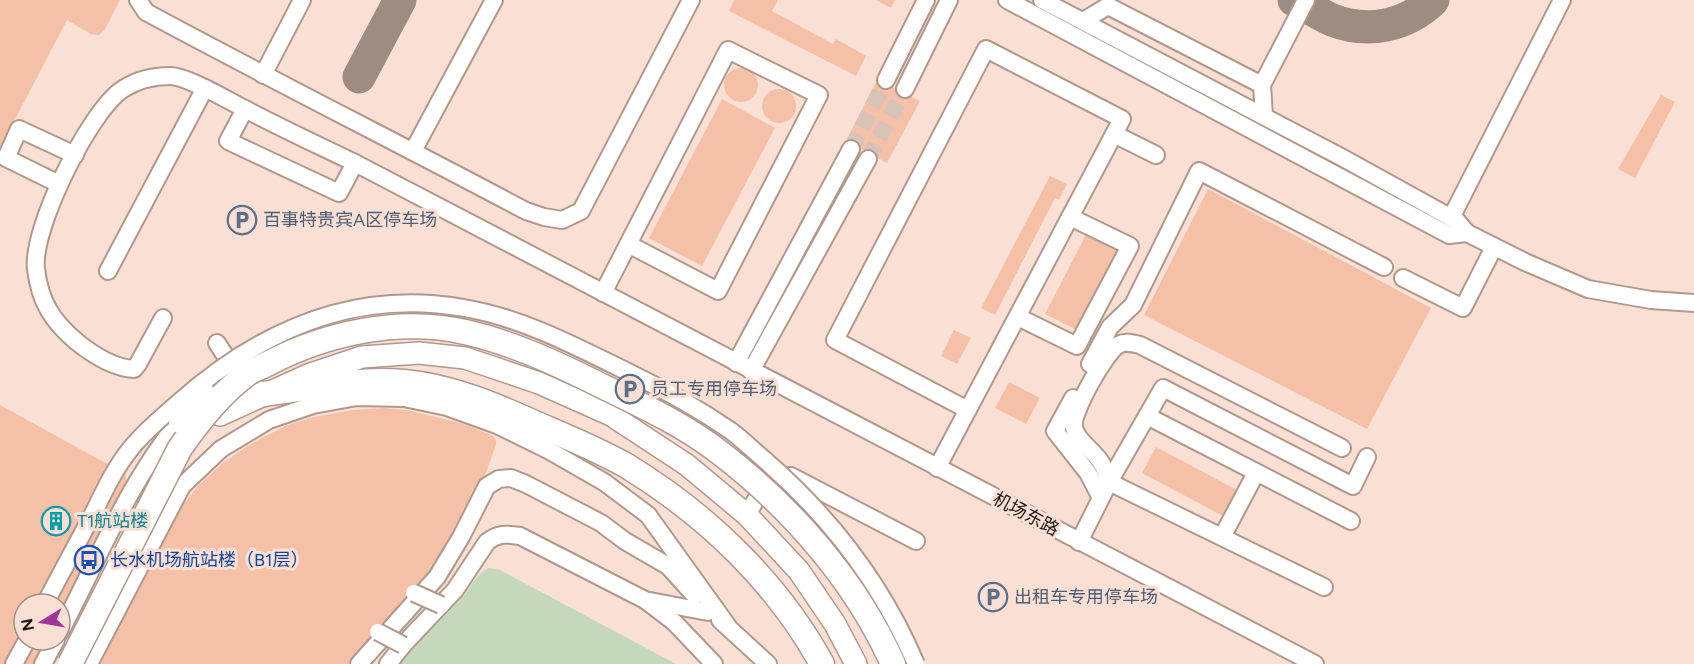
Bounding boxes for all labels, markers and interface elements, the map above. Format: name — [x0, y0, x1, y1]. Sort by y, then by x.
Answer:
parking icon: 百事特贵宾A区停车场 — [226, 204, 258, 236]
place label: 百事特贵宾A区停车场 — [263, 209, 437, 231]
parking icon: 员工专用停车场 — [614, 373, 646, 405]
place label: 员工专用停车场 — [651, 378, 777, 400]
street label: 机场东路 — [989, 487, 1063, 541]
building icon: T1航站楼 — [40, 505, 72, 537]
place label: T1航站楼 — [77, 510, 148, 532]
bus stop icon: 长水机场航站楼（B1层） — [73, 544, 105, 576]
place label: 长水机场航站楼（B1层） — [110, 549, 308, 571]
parking icon: 出租车专用停车场 — [977, 581, 1009, 613]
place label: 出租车专用停车场 — [1014, 586, 1158, 608]
north arrow — [12, 592, 72, 652]
text: N — [17, 617, 38, 633]

